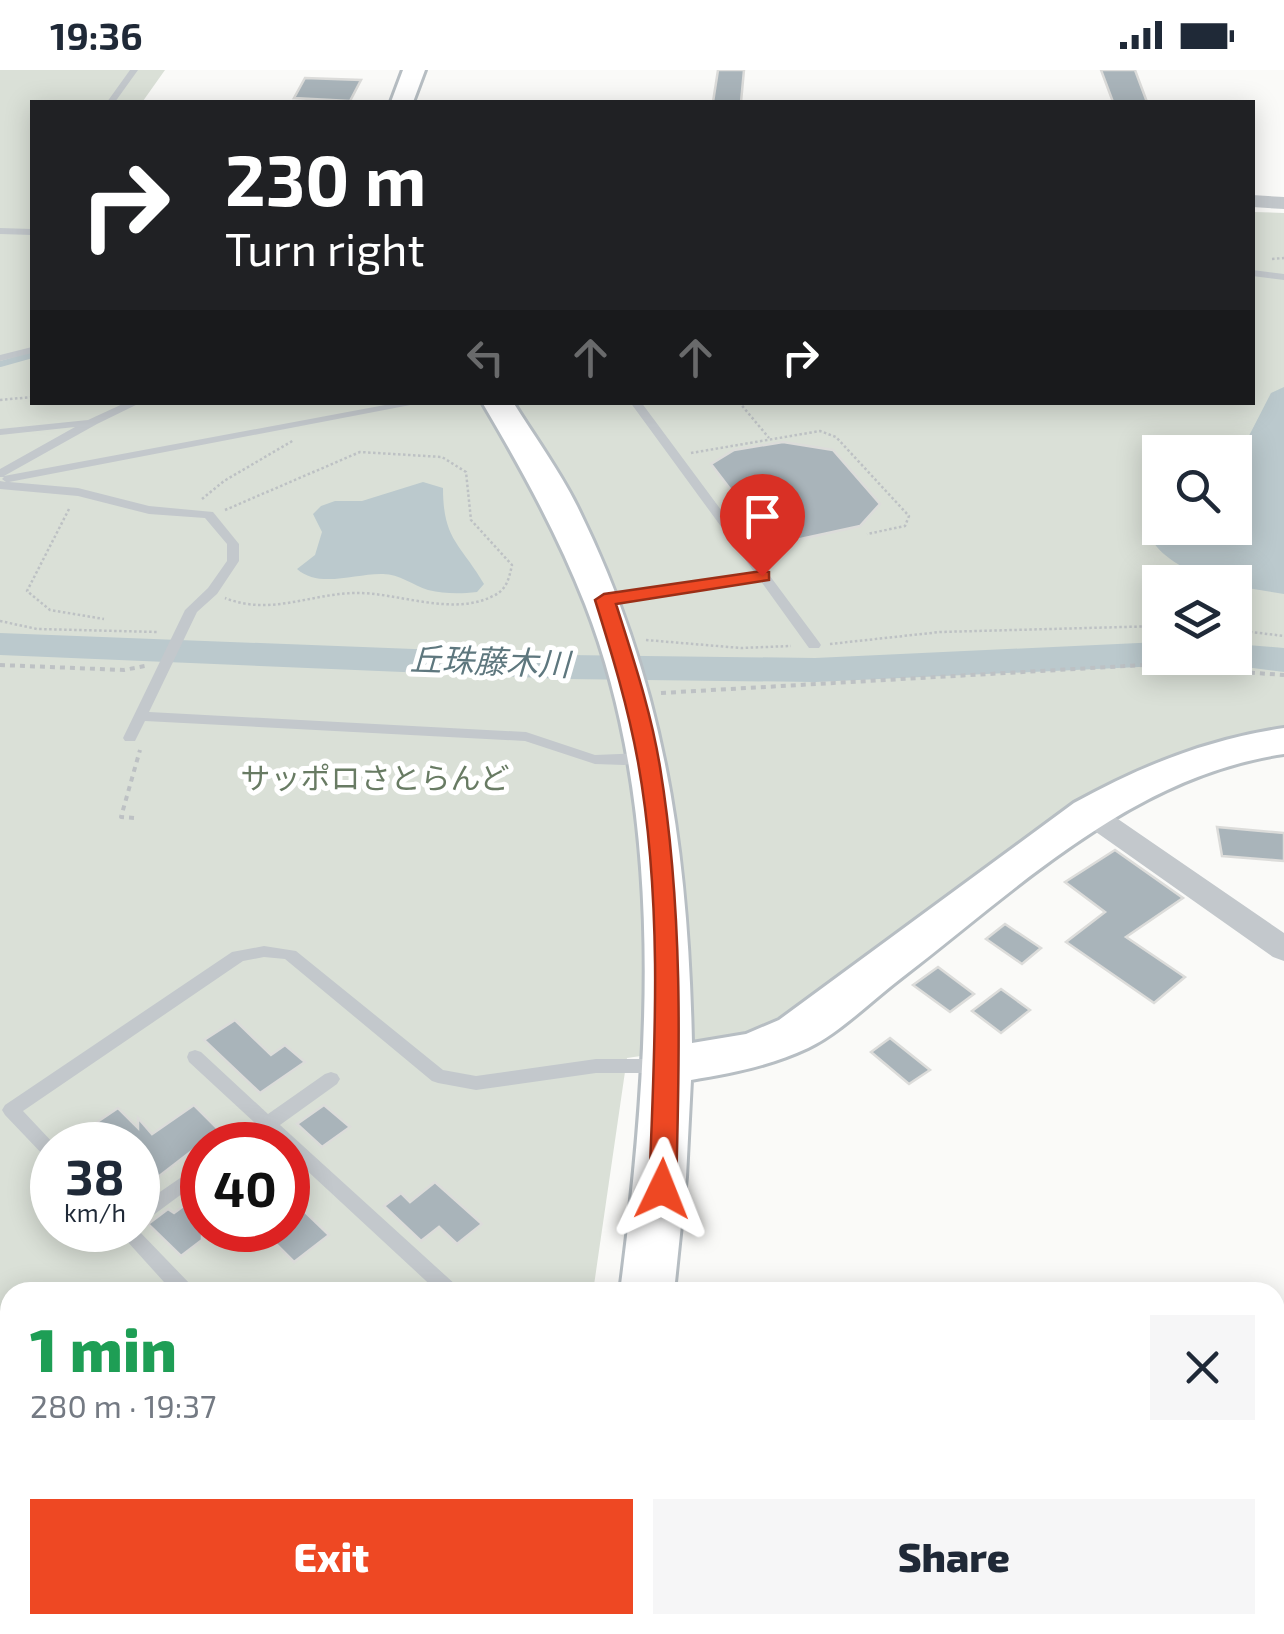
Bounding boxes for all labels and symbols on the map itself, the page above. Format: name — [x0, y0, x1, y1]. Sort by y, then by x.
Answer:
pin — [720, 474, 805, 577]
water label: 丘珠藤木川 — [409, 638, 574, 682]
park label: サッポロさとらんど — [240, 759, 510, 795]
speed limit sign: 40 — [180, 1122, 310, 1252]
position arrow — [610, 1137, 714, 1241]

